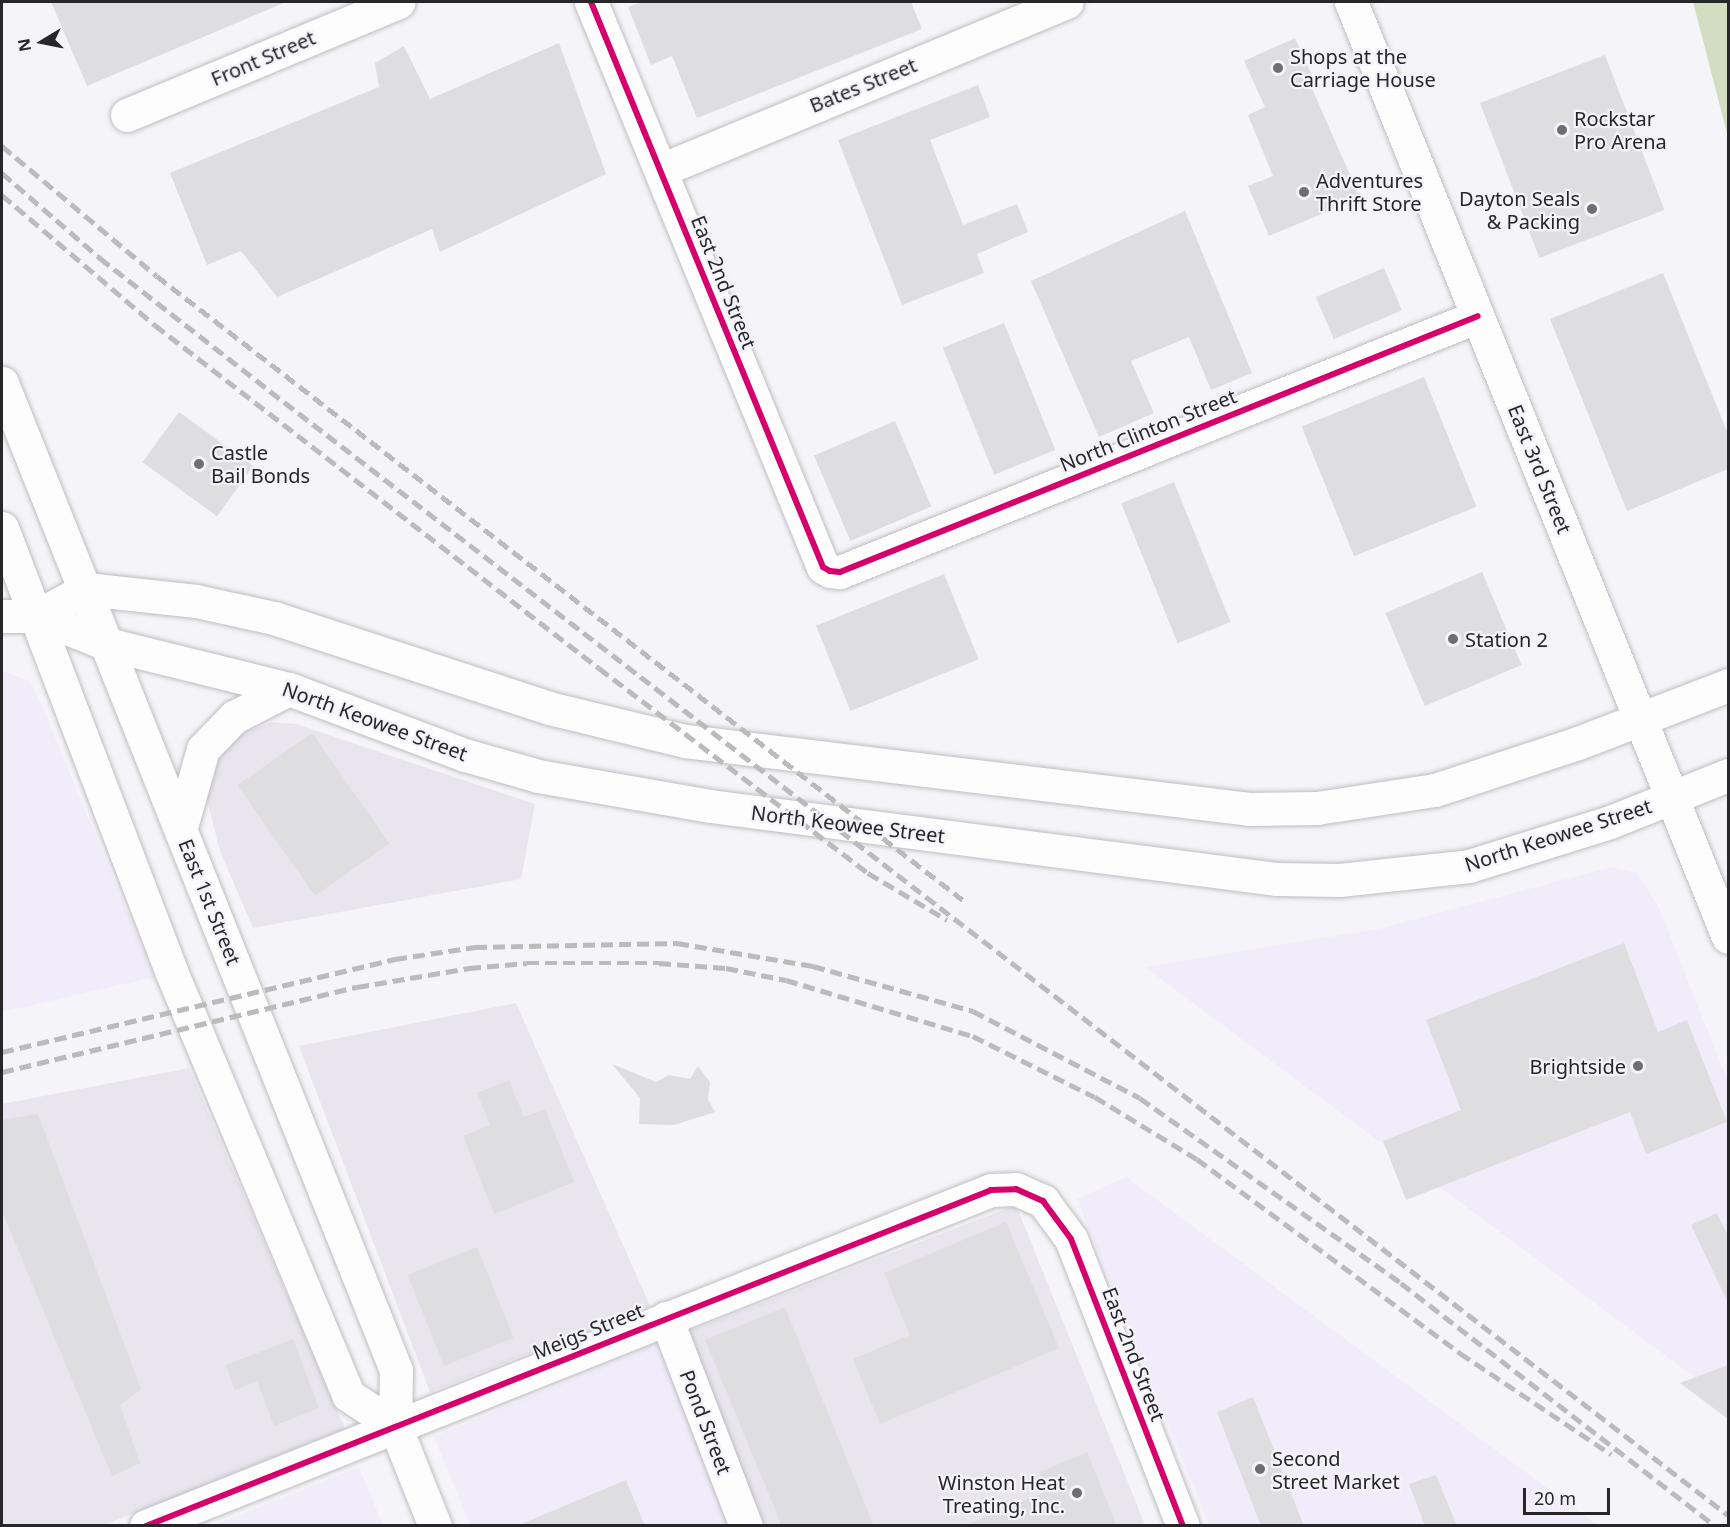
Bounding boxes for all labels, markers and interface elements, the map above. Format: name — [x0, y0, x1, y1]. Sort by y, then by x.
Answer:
north arrow — [12, 12, 72, 72]
street label: Front Street — [207, 25, 319, 91]
text: N — [12, 37, 36, 53]
place label: Shops at the Carriage House — [1290, 45, 1436, 92]
street label: Bates Street — [806, 53, 920, 117]
marker: Shops at the Carriage House — [1271, 61, 1285, 75]
place label: Rockstar Pro Arena — [1574, 106, 1667, 153]
marker: Rockstar Pro Arena — [1555, 123, 1569, 137]
place label: Adventures Thrift Store — [1316, 168, 1423, 215]
marker: Adventures Thrift Store — [1297, 185, 1311, 199]
place label: Dayton Seals & Packing — [1459, 186, 1580, 233]
marker: Dayton Seals & Packing — [1585, 202, 1599, 216]
street label: East 2nd Street — [686, 212, 762, 352]
street label: North Clinton Street — [1056, 384, 1240, 476]
street label: East 3rd Street — [1503, 401, 1577, 537]
place label: Castle Bail Bonds — [211, 440, 310, 487]
marker: Castle Bail Bonds — [192, 457, 206, 471]
place label: Station 2 — [1465, 627, 1548, 651]
marker: Station 2 — [1446, 632, 1460, 646]
street label: North Keowee Street — [279, 676, 471, 766]
street label: North Keowee Street — [1462, 793, 1654, 877]
street label: North Keowee Street — [750, 800, 946, 848]
street label: East 1st Street — [174, 836, 246, 968]
place label: Brightside — [1529, 1054, 1626, 1078]
marker: Brightside — [1631, 1059, 1645, 1073]
street label: East 2nd Street — [1097, 1284, 1171, 1424]
street label: Meigs Street — [529, 1298, 647, 1364]
street label: Pond Street — [675, 1366, 737, 1478]
place label: Second Street Market — [1272, 1446, 1400, 1493]
marker: Second Street Market — [1253, 1462, 1267, 1476]
place label: Winston Heat Treating, Inc. — [938, 1470, 1065, 1517]
scale bar — [1526, 1476, 1613, 1514]
marker: Winston Heat Treating, Inc. — [1070, 1486, 1084, 1500]
text: 20 m — [1534, 1486, 1576, 1510]

